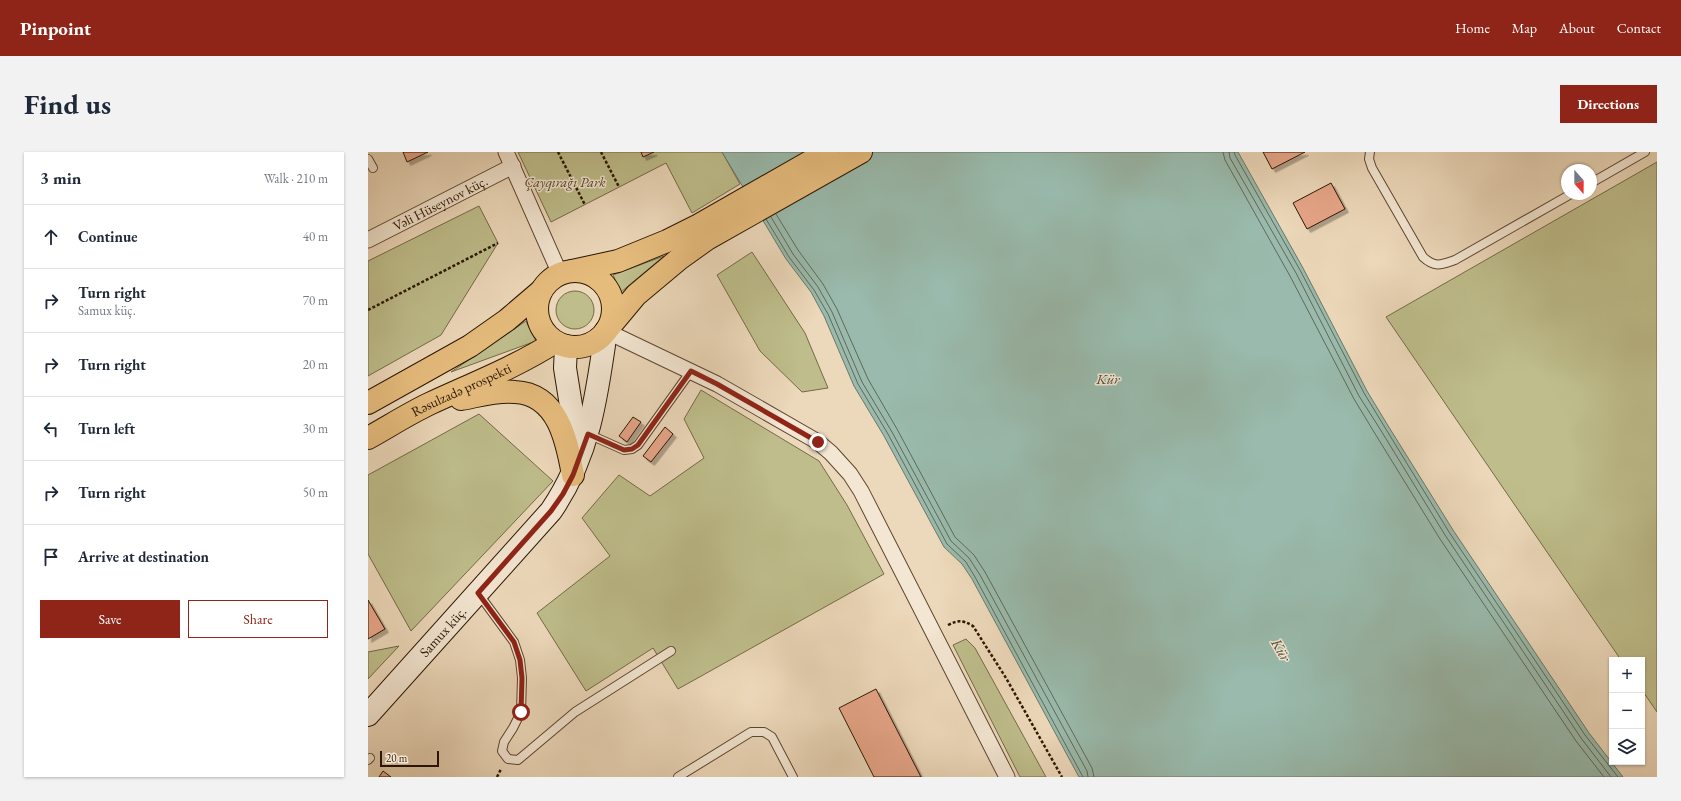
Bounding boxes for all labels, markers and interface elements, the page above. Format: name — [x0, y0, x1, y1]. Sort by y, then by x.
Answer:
text: Pinpoint — [20, 16, 91, 41]
text: Home — [1455, 19, 1490, 37]
text: Map — [1512, 19, 1537, 37]
text: About — [1559, 19, 1595, 37]
text: Contact — [1617, 19, 1661, 37]
button: Directions — [1560, 85, 1657, 123]
text: Find us — [24, 86, 111, 122]
north arrow — [1561, 164, 1597, 200]
text: 3 min — [40, 167, 81, 189]
text: Walk · 210 m — [264, 170, 328, 187]
street label: Vəli Hüseynov küç. — [390, 171, 491, 235]
park label: Çayqırağı Park — [524, 173, 606, 192]
icon: ahead — [40, 226, 62, 248]
text: Continue — [78, 227, 138, 246]
text: 40 m — [303, 228, 328, 245]
text: Turn right — [78, 283, 146, 302]
icon: right — [40, 290, 62, 312]
text: 70 m — [303, 292, 328, 309]
text: Samux küç. — [78, 302, 136, 319]
icon: right — [40, 354, 62, 376]
text: Turn right — [78, 355, 146, 374]
text: 20 m — [303, 356, 328, 373]
street label: Rəsulzadə prospekti — [408, 359, 515, 421]
water label: Kür — [1095, 369, 1121, 388]
icon: left — [40, 418, 62, 440]
text: Turn left — [78, 419, 135, 438]
text: 30 m — [303, 420, 328, 437]
route end — [809, 433, 827, 451]
icon: right — [40, 482, 62, 504]
text: Turn right — [78, 483, 146, 502]
text: 50 m — [303, 484, 328, 501]
icon: arrive — [40, 546, 62, 568]
text: Arrive at destination — [78, 547, 209, 566]
button: Save — [40, 600, 180, 638]
button: Share — [188, 600, 328, 638]
street label: Samux küç. — [415, 602, 470, 661]
water label: Kür — [1267, 634, 1296, 666]
map controls — [1609, 657, 1645, 765]
button: + — [1609, 657, 1645, 693]
button: − — [1609, 693, 1645, 729]
route start — [512, 703, 530, 721]
button: layers — [1609, 729, 1645, 765]
scale bar — [380, 749, 439, 768]
text: 20 m — [386, 751, 407, 765]

